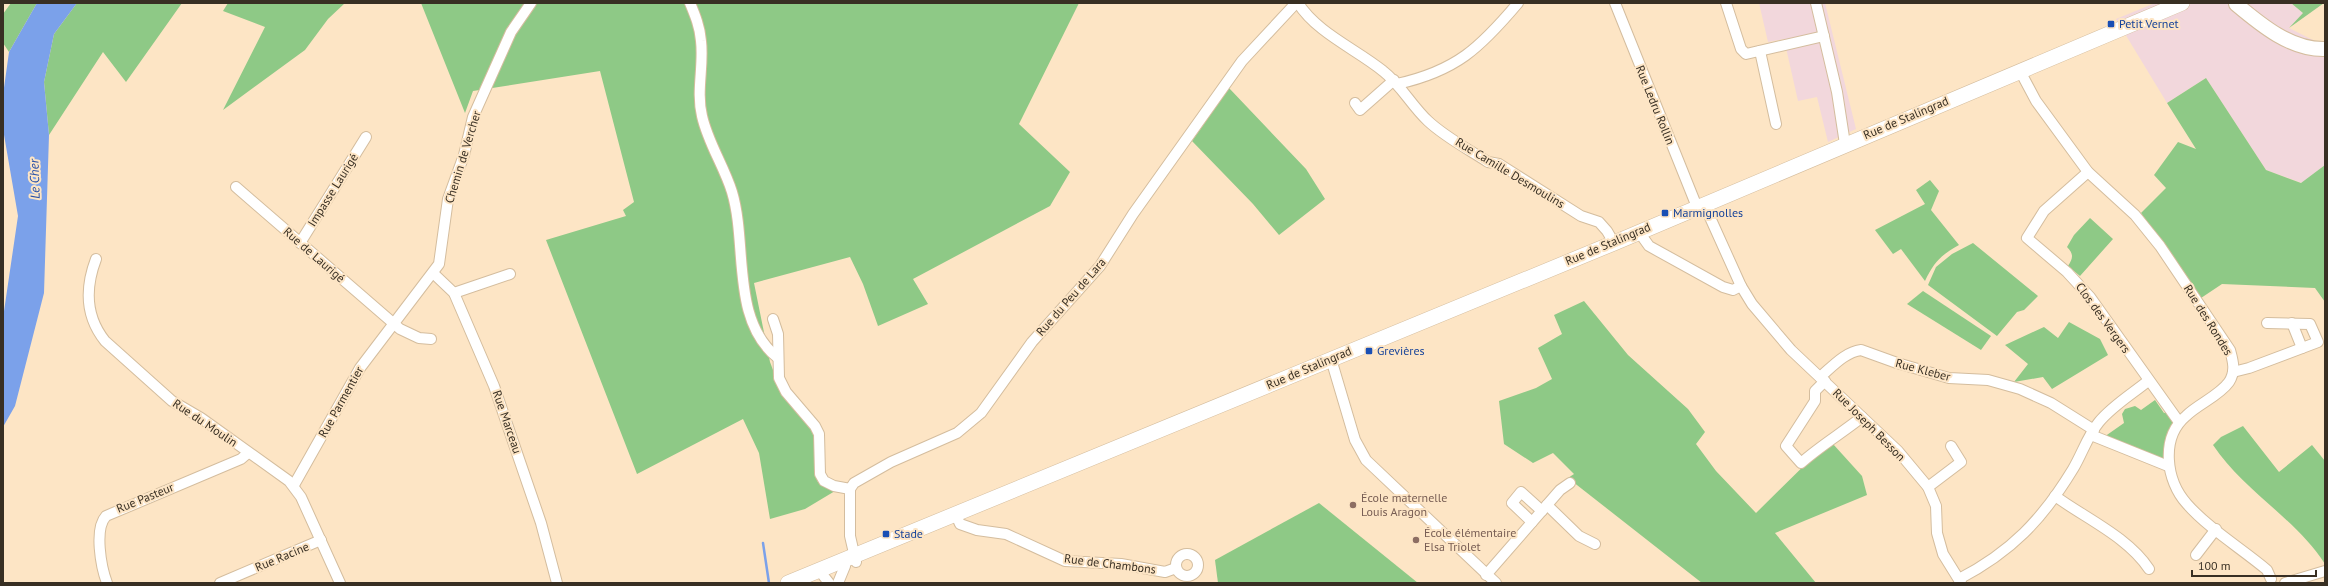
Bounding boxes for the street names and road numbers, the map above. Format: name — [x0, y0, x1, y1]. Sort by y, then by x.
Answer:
street label: Rue Ledru Rollin — [1633, 63, 1678, 147]
street label: Rue de Stalingrad — [1861, 93, 1951, 142]
street label: Chemin de Vercher — [441, 109, 484, 205]
street label: Rue Camille Desmoulins — [1453, 134, 1568, 211]
street label: Impasse Laurigé — [304, 150, 361, 229]
street label: Rue de Stalingrad — [1563, 219, 1653, 268]
street label: Rue de Laurigé — [280, 224, 348, 285]
street label: Rue du Peu de Lara — [1033, 254, 1109, 339]
street label: Clos des Vergers — [2073, 280, 2134, 356]
street label: Rue des Rondes — [2181, 282, 2236, 358]
street label: Rue de Stalingrad — [1264, 343, 1354, 392]
street label: Rue Kleber — [1894, 355, 1952, 384]
street label: Rue Parmentier — [315, 364, 366, 440]
street label: Rue Joseph Besson — [1830, 385, 1909, 464]
street label: Rue Marceau — [490, 388, 525, 455]
street label: Rue du Moulin — [170, 396, 240, 450]
street label: Rue Pasteur — [114, 479, 176, 516]
street label: Rue Racine — [253, 538, 311, 575]
street label: Rue de Chambons — [1063, 550, 1157, 577]

